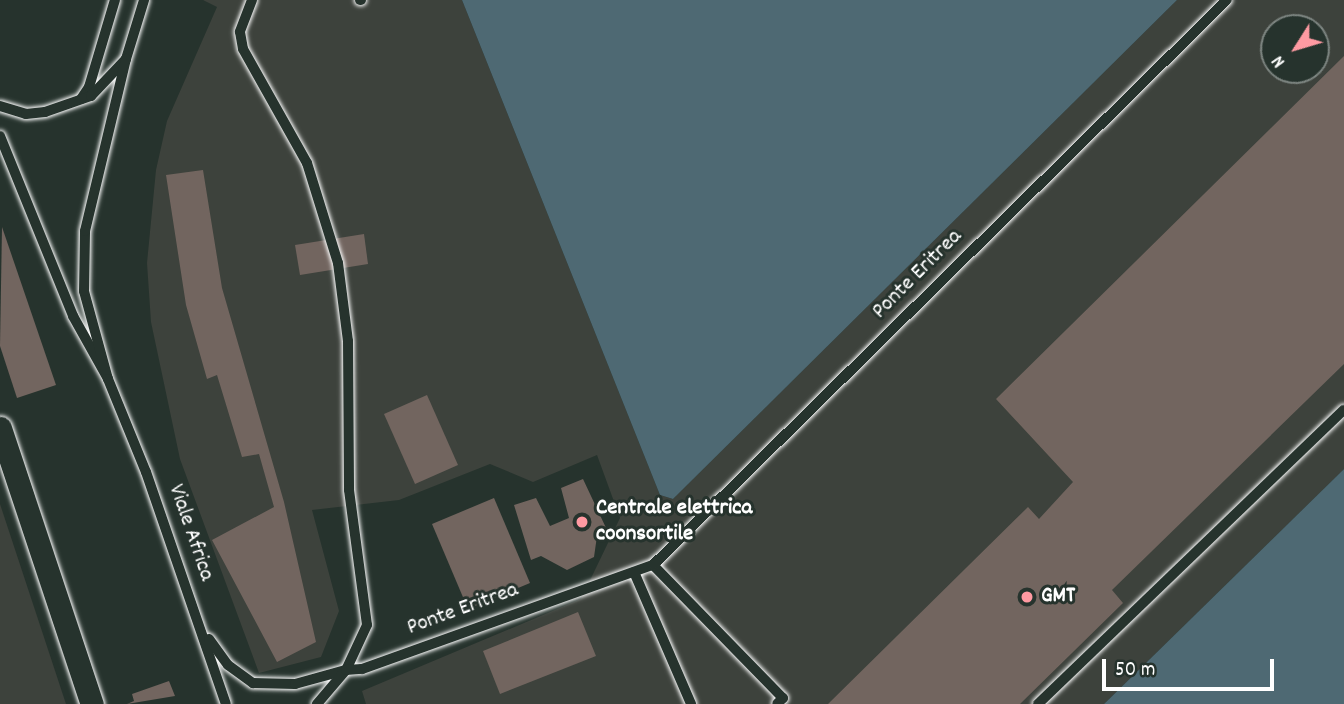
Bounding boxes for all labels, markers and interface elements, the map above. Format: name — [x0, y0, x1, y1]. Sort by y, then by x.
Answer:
north arrow — [1260, 14, 1330, 84]
text: N — [1266, 49, 1293, 73]
street label: Ponte Eritrea — [867, 224, 969, 326]
street label: Viale Africa — [161, 481, 219, 585]
place label: Centrale elettrica coonsortile — [596, 495, 752, 549]
marker: Centrale elettrica coonsortile — [574, 514, 590, 530]
street label: Ponte Eritrea — [404, 577, 522, 643]
place label: GMT — [1041, 583, 1075, 611]
marker: GMT — [1019, 589, 1035, 605]
scale bar — [1106, 644, 1278, 688]
text: 50 m — [1115, 656, 1155, 686]

